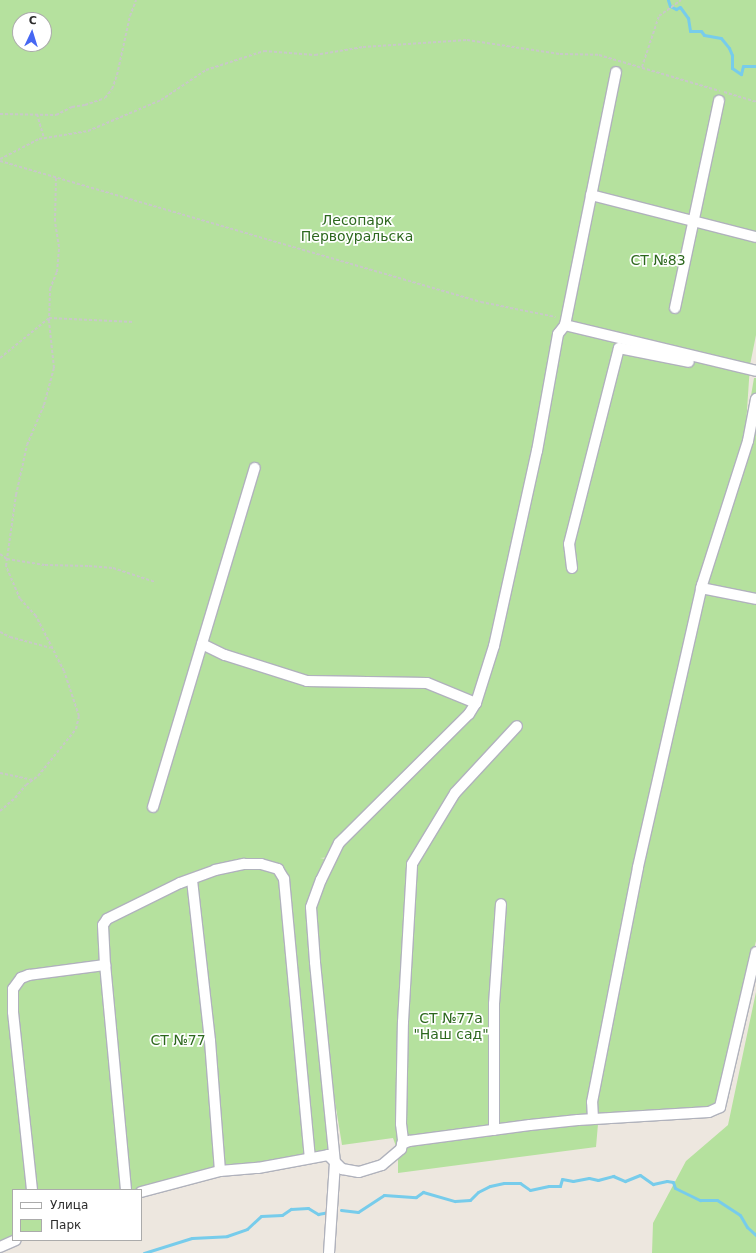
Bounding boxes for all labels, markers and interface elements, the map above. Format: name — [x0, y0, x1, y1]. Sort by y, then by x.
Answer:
north arrow — [12, 12, 52, 52]
text: С — [28, 14, 37, 27]
park label: Лесопарк Первоуральска — [301, 212, 413, 244]
park label: СТ №83 — [630, 252, 686, 268]
park label: СТ №77а "Наш сад" — [413, 1010, 489, 1042]
park label: СТ №77 — [150, 1032, 206, 1048]
legend — [12, 1189, 142, 1241]
text: Улица — [50, 1198, 88, 1212]
text: Парк — [50, 1218, 81, 1232]

